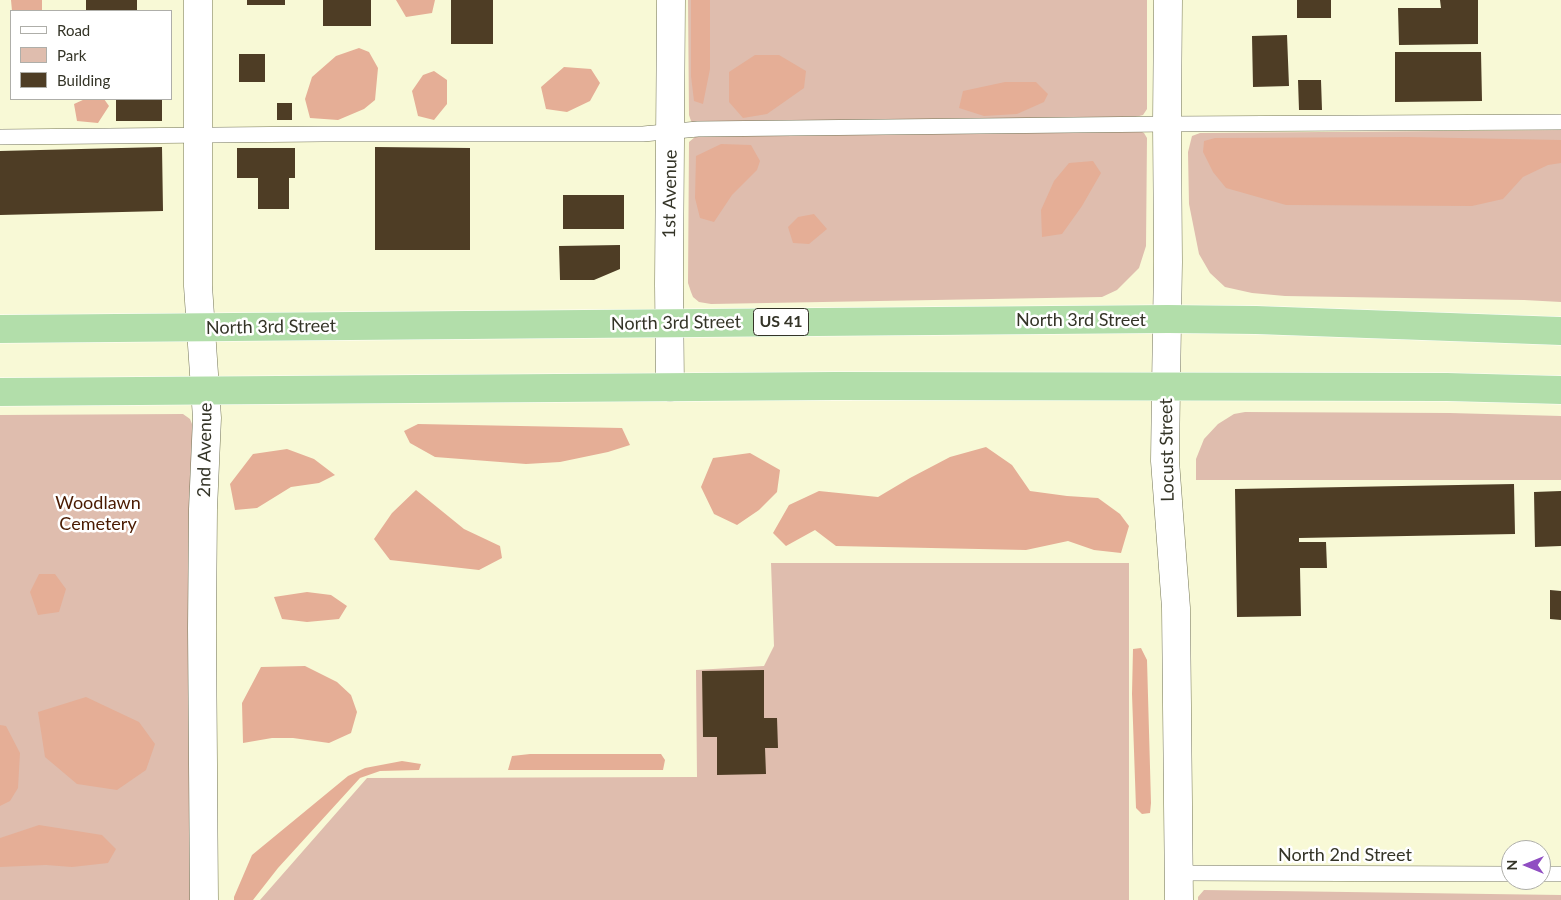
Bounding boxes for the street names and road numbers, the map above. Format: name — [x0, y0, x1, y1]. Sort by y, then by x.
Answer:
street label: 1st Avenue — [658, 149, 682, 239]
road number: US 41 — [754, 308, 808, 336]
street label: North 3rd Street — [1016, 309, 1146, 331]
street label: North 3rd Street — [611, 311, 741, 335]
street label: North 3rd Street — [206, 315, 336, 339]
street label: Locust Street — [1155, 398, 1179, 502]
street label: 2nd Avenue — [193, 402, 217, 498]
street label: North 2nd Street — [1278, 844, 1412, 866]

